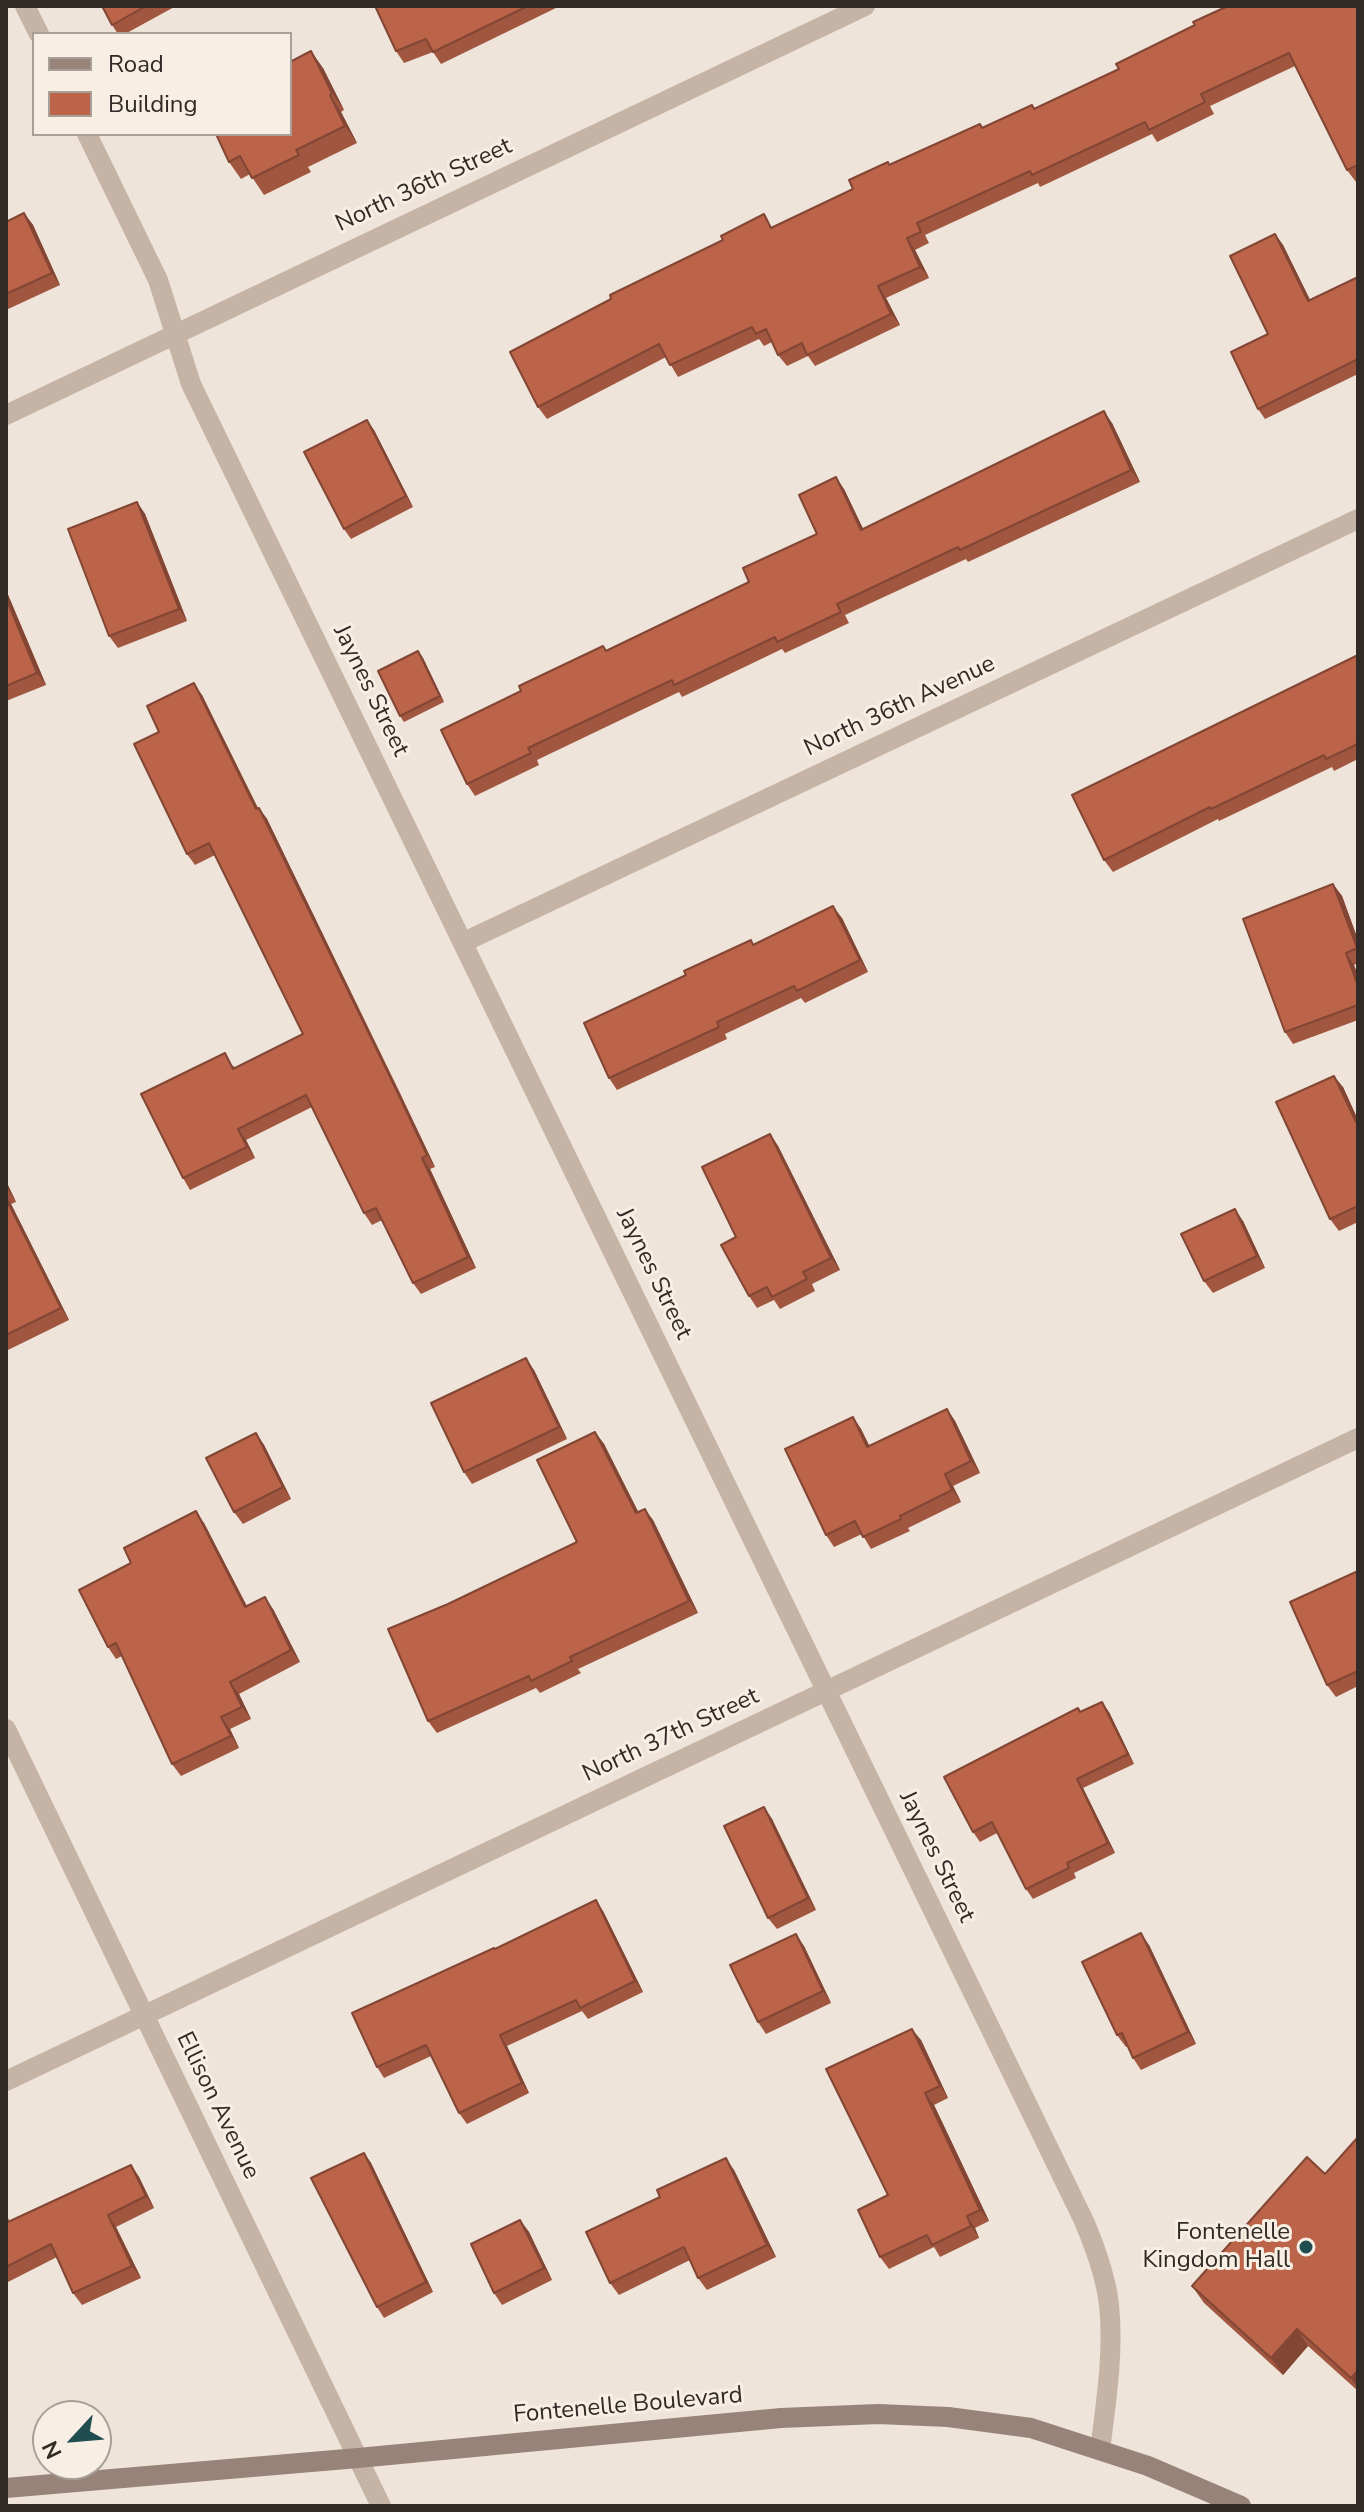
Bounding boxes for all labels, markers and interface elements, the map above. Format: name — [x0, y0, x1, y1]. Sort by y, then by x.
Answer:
legend — [32, 32, 292, 136]
text: Road — [108, 48, 164, 80]
text: Building — [108, 88, 198, 120]
street label: North 36th Street — [331, 133, 517, 239]
street label: Jaynes Street — [326, 621, 414, 761]
street label: North 36th Avenue — [800, 650, 1000, 764]
street label: Jaynes Street — [609, 1204, 697, 1344]
street label: North 37th Street — [578, 1683, 764, 1789]
street label: Jaynes Street — [892, 1787, 980, 1927]
street label: Ellison Avenue — [169, 2028, 265, 2184]
place label: Fontenelle Kingdom Hall — [1142, 2219, 1290, 2275]
marker: Fontenelle Kingdom Hall — [1297, 2238, 1315, 2256]
street label: Fontenelle Boulevard — [512, 2382, 744, 2430]
north arrow — [32, 2400, 112, 2480]
text: N — [35, 2436, 69, 2464]

